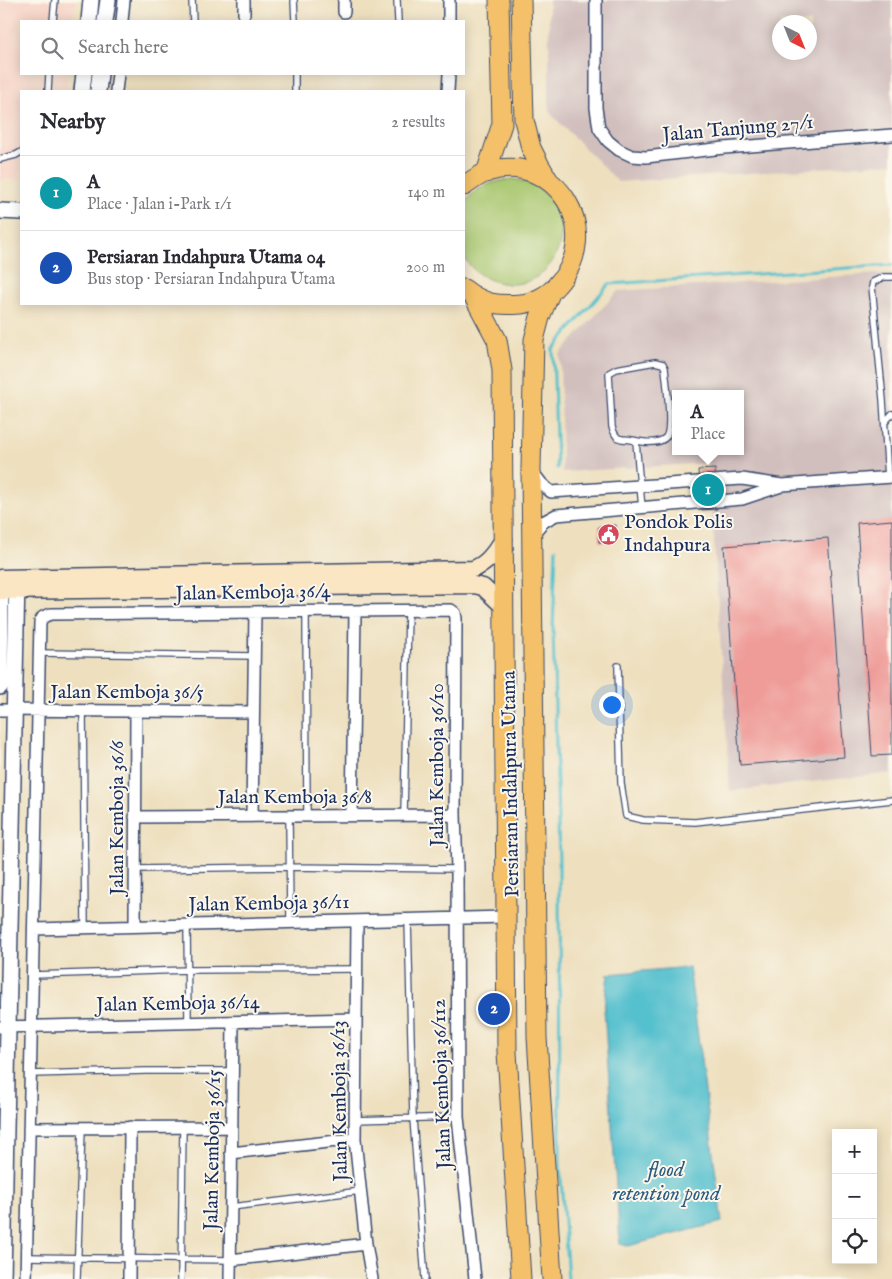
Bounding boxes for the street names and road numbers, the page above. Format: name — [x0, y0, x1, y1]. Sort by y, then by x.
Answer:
street label: Jalan Tanjung 27/1 — [659, 110, 815, 148]
street label: Jalan Kemboja 36/4 — [173, 579, 331, 607]
street label: Persiaran Indahpura Utama — [497, 670, 525, 897]
street label: Jalan Kemboja 36/5 — [48, 680, 204, 705]
street label: Jalan Kemboja 36/10 — [425, 683, 450, 849]
street label: Jalan Kemboja 36/6 — [105, 740, 130, 897]
street label: Jalan Kemboja 36/8 — [216, 785, 372, 810]
street label: Jalan Kemboja 36/11 — [186, 890, 350, 918]
street label: Jalan Kemboja 36/14 — [94, 990, 260, 1018]
street label: Jalan Kemboja 36/112 — [427, 998, 458, 1172]
street label: Jalan Kemboja 36/13 — [326, 1020, 354, 1184]
street label: Jalan Kemboja 36/15 — [199, 1069, 227, 1233]

